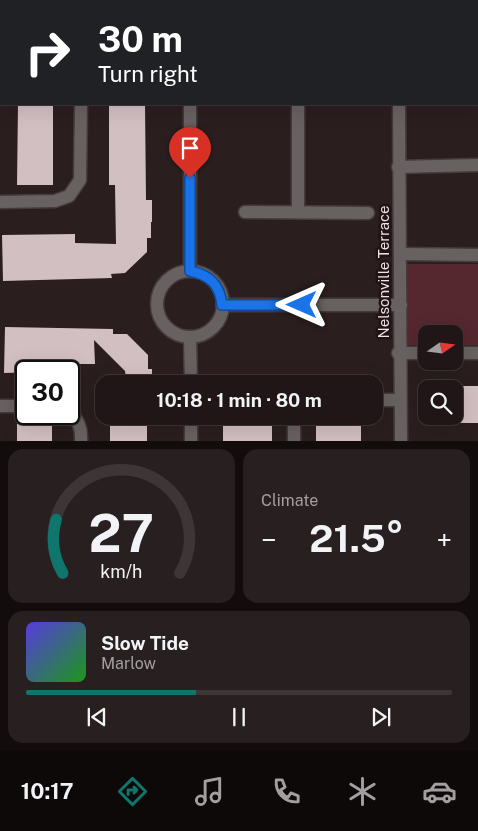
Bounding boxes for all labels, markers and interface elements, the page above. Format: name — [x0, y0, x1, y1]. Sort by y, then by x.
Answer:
text: 30 m — [98, 19, 183, 60]
icon: right — [15, 20, 80, 85]
text: Turn right — [98, 61, 198, 87]
pin — [169, 127, 211, 178]
icon: arrive — [176, 134, 204, 162]
street label: Nelsonville Terrace — [375, 205, 392, 339]
position arrow — [275, 278, 327, 330]
north arrow — [418, 325, 462, 370]
map controls — [418, 325, 463, 425]
speed limit sign: 30 — [15, 360, 80, 425]
button: search — [418, 380, 463, 425]
text: 10:18 · 1 min · 80 m — [156, 389, 322, 411]
text: Climate — [261, 491, 318, 510]
text: 27 — [89, 503, 154, 564]
text: 21.5° — [309, 516, 404, 561]
text: − — [261, 523, 277, 556]
text: + — [436, 523, 452, 556]
text: km/h — [100, 561, 143, 582]
text: Slow Tide — [101, 632, 189, 654]
text: Marlow — [101, 654, 156, 673]
icon: previous — [83, 703, 111, 731]
icon: pause — [225, 703, 253, 731]
icon: next — [367, 703, 395, 731]
icon: directions — [115, 774, 150, 809]
icon: music — [192, 774, 227, 809]
icon: phone — [269, 774, 304, 809]
icon: climate — [345, 774, 380, 809]
icon: car — [422, 774, 457, 809]
text: 10:17 — [21, 778, 74, 804]

